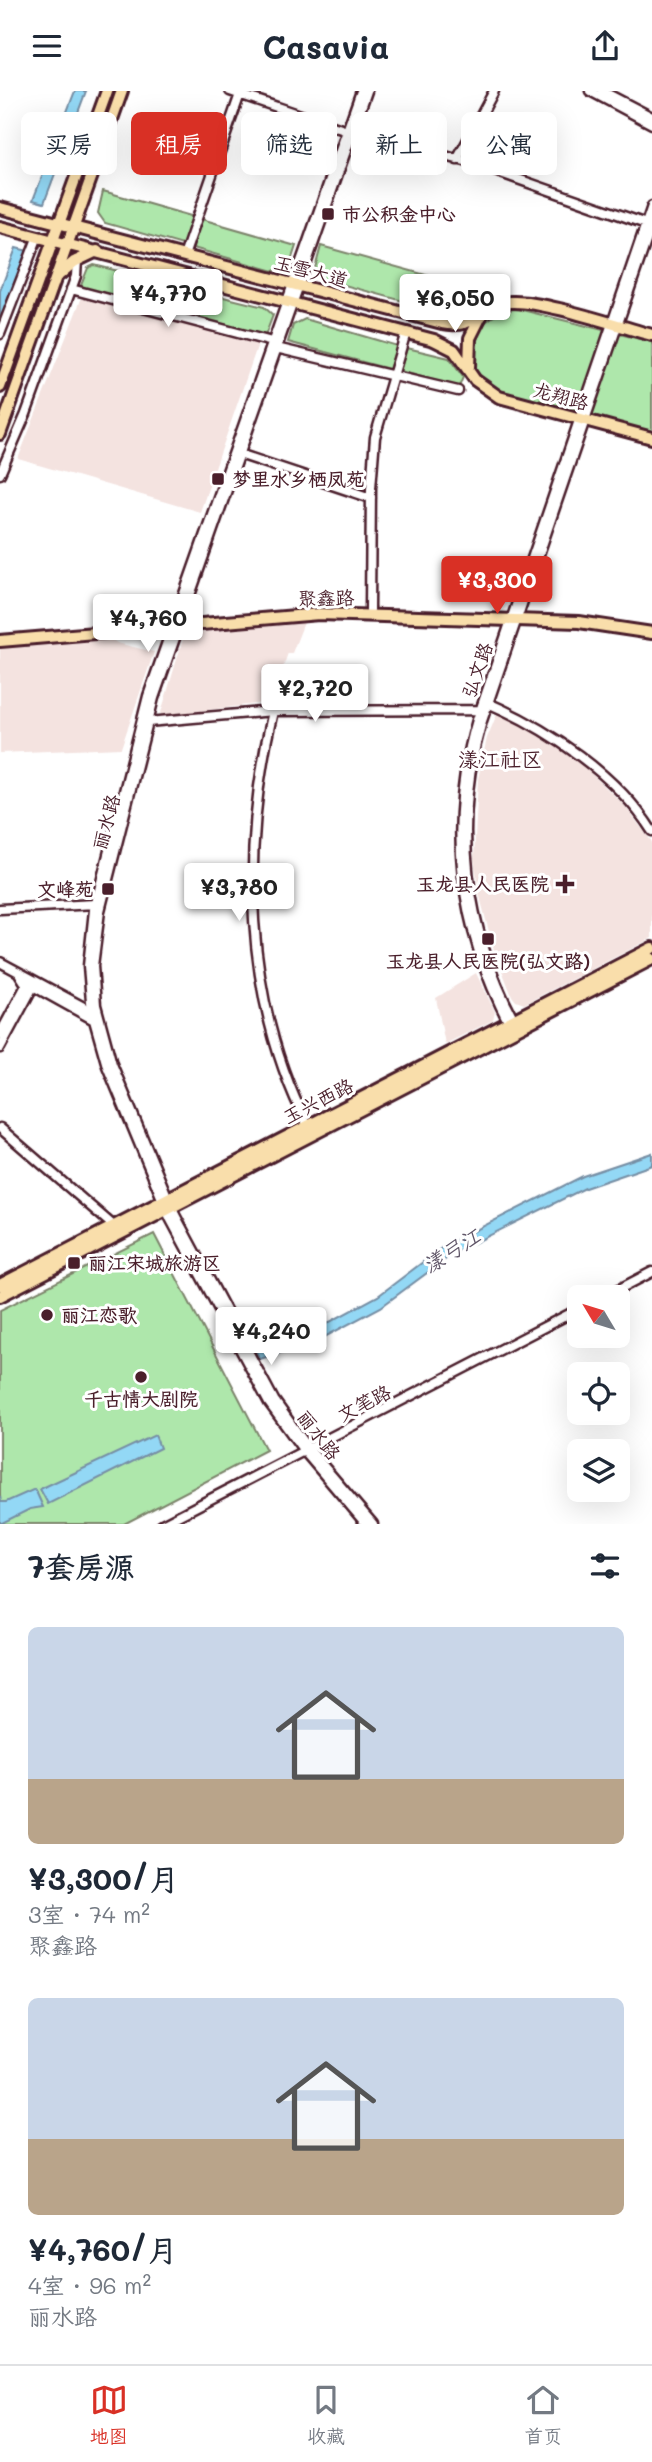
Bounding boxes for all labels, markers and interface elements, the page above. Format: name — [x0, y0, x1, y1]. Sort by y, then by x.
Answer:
text: Casavia — [263, 25, 389, 67]
icon: menu — [28, 27, 66, 65]
icon: share — [586, 27, 624, 65]
chip: 买房 — [21, 112, 117, 175]
chip: 租房 — [131, 112, 227, 175]
chip: 筛选 — [241, 112, 337, 175]
chip: 新上 — [351, 112, 447, 175]
chip: 公寓 — [461, 112, 557, 175]
place label: 市公积金中心 — [342, 201, 456, 226]
marker: 市公积金中心 — [320, 206, 336, 222]
street label: 玉雪大道 — [271, 249, 351, 292]
pin: ¥4,770 — [111, 269, 225, 329]
pin: ¥6,050 — [398, 275, 512, 334]
text: ¥4,770 — [129, 277, 207, 307]
text: ¥6,050 — [415, 282, 495, 312]
street label: 龙翔路 — [530, 376, 592, 415]
place label: 梦里水乡栖凤苑 — [232, 466, 365, 491]
marker: 梦里水乡栖凤苑 — [210, 471, 226, 487]
pin: ¥3,300 — [440, 557, 554, 616]
text: ¥3,300 — [457, 564, 537, 594]
street label: 聚鑫路 — [297, 585, 355, 610]
pin: ¥4,760 — [91, 595, 205, 654]
text: ¥4,760 — [109, 602, 187, 632]
street label: 弘文路 — [455, 639, 498, 701]
pin: ¥2,720 — [258, 665, 372, 724]
text: ¥2,720 — [277, 672, 353, 702]
district label: 漾江社区 — [458, 745, 542, 772]
street label: 丽水路 — [86, 791, 125, 853]
pin: ¥3,780 — [182, 863, 296, 923]
text: ¥3,780 — [200, 871, 278, 901]
place label: 玉龙县人民医院 — [416, 871, 549, 896]
marker: 玉龙县人民医院 — [555, 874, 575, 894]
place label: 文峰苑 — [37, 876, 94, 901]
marker: 文峰苑 — [100, 881, 116, 897]
marker: 玉龙县人民医院(弘文路) — [480, 931, 496, 947]
place label: 玉龙县人民医院(弘文路) — [386, 948, 590, 973]
street label: 玉兴西路 — [278, 1072, 357, 1129]
water label: 漾弓江 — [417, 1221, 486, 1278]
place label: 丽江宋城旅游区 — [88, 1250, 221, 1275]
marker: 丽江宋城旅游区 — [66, 1255, 82, 1271]
north arrow — [567, 1285, 630, 1347]
map controls — [567, 1285, 630, 1502]
place label: 丽江恋歌 — [61, 1302, 138, 1327]
marker: 丽江恋歌 — [39, 1307, 55, 1323]
pin: ¥4,240 — [214, 1307, 328, 1367]
text: ¥4,240 — [232, 1315, 310, 1345]
button: locate — [567, 1362, 630, 1425]
marker: 千古情大剧院 — [133, 1369, 149, 1385]
street label: 文笔路 — [333, 1378, 395, 1427]
place label: 千古情大剧院 — [84, 1386, 198, 1411]
street label: 丽水路 — [292, 1405, 347, 1465]
button: layers — [567, 1439, 630, 1502]
text: 7套房源 — [28, 1546, 135, 1586]
icon: filters — [586, 1547, 624, 1585]
icon: home — [263, 1672, 389, 1798]
text: ¥3,300/月 — [28, 1858, 179, 1898]
text: 3室 · 74 m² — [28, 1899, 150, 1929]
text: 聚鑫路 — [28, 1930, 97, 1960]
icon: home — [263, 2043, 389, 2169]
text: ¥4,760/月 — [28, 2229, 178, 2269]
text: 4室 · 96 m² — [28, 2270, 151, 2300]
text: 丽水路 — [28, 2301, 97, 2331]
tab: 地图 — [90, 2381, 128, 2448]
tab: 收藏 — [307, 2381, 345, 2448]
tab: 首页 — [524, 2381, 562, 2448]

